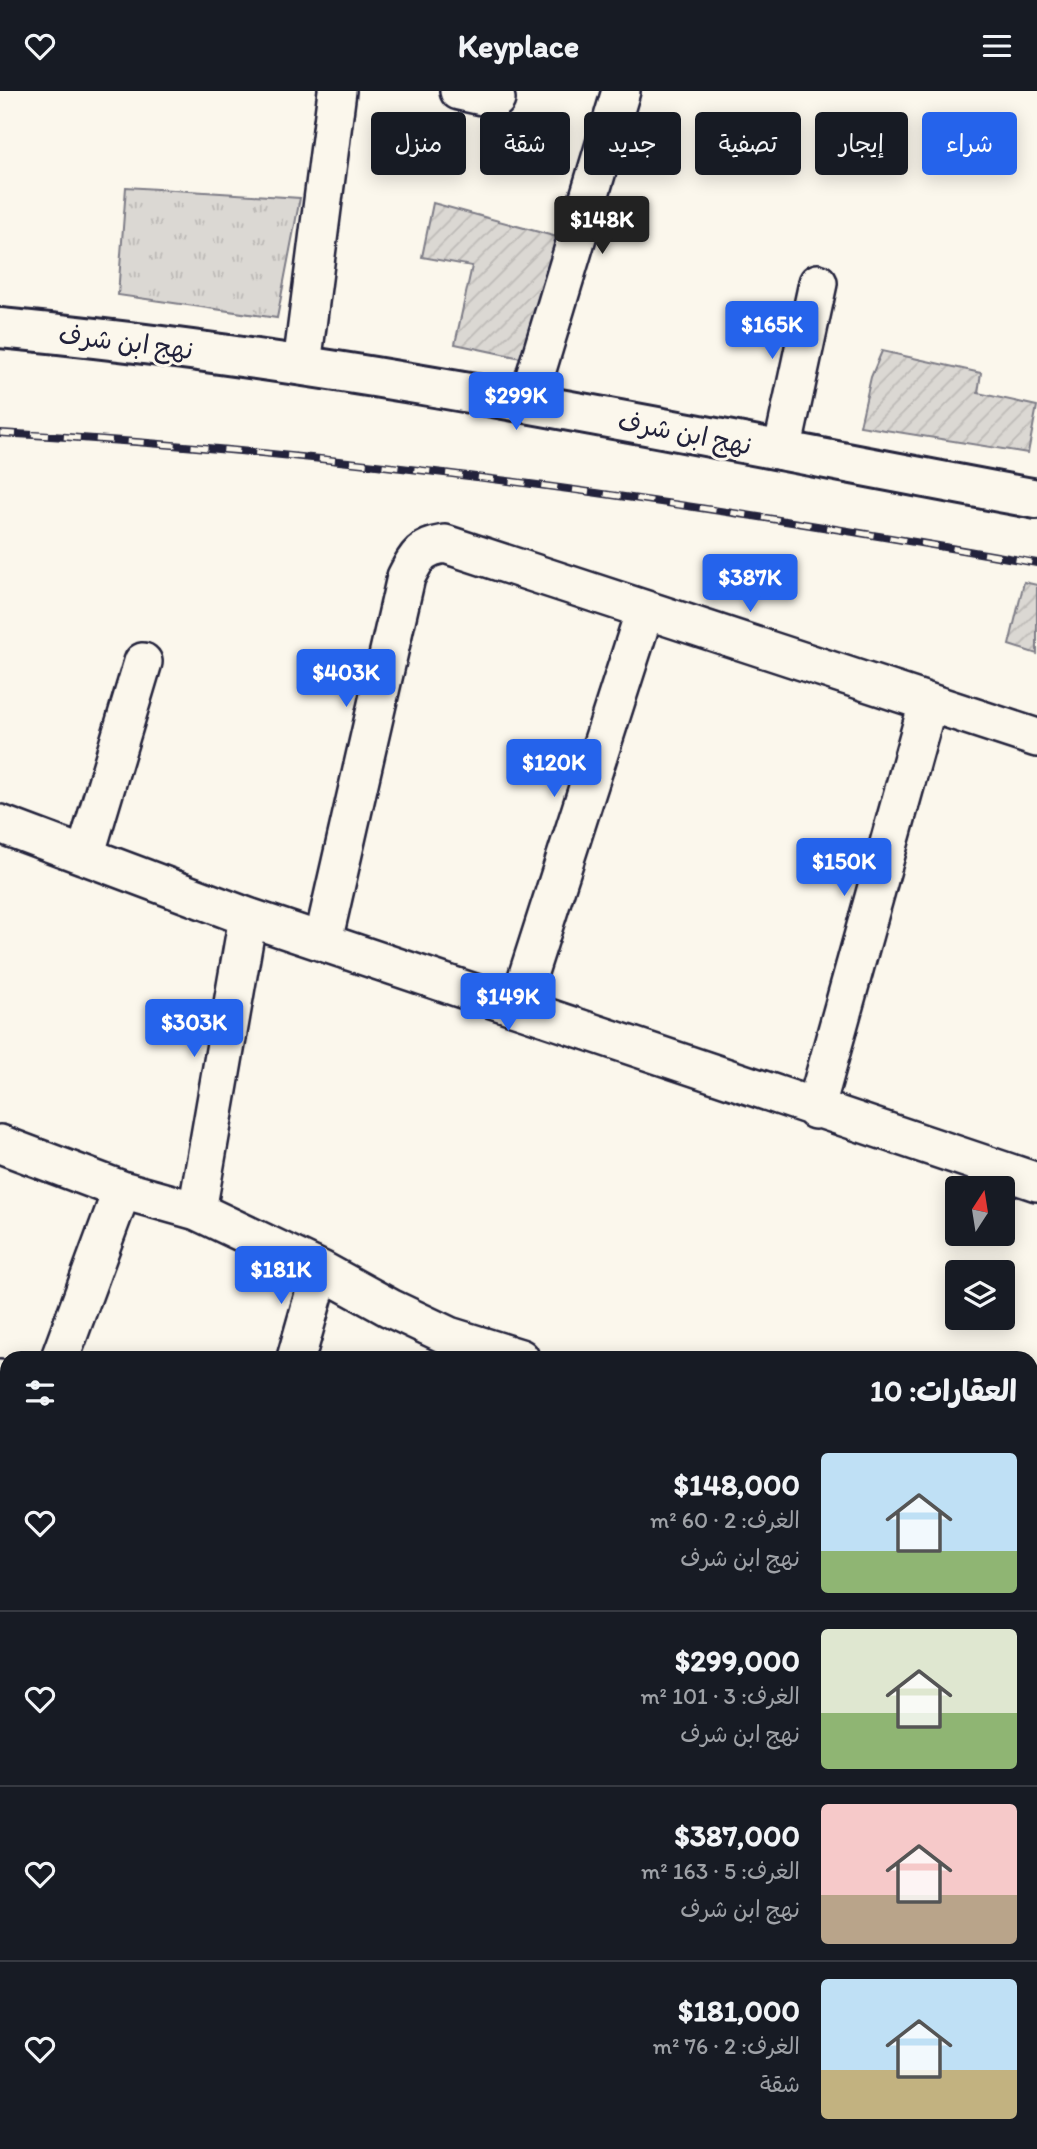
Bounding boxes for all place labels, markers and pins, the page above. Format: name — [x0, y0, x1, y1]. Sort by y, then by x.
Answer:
pin: $148K — [553, 197, 651, 256]
pin: $165K — [723, 301, 821, 361]
pin: $299K — [467, 373, 565, 432]
pin: $387K — [701, 554, 799, 614]
pin: $403K — [297, 649, 395, 709]
pin: $120K — [505, 739, 603, 799]
pin: $150K — [795, 839, 893, 898]
pin: $149K — [459, 974, 557, 1033]
pin: $303K — [145, 999, 243, 1059]
pin: $181K — [232, 1247, 330, 1306]

